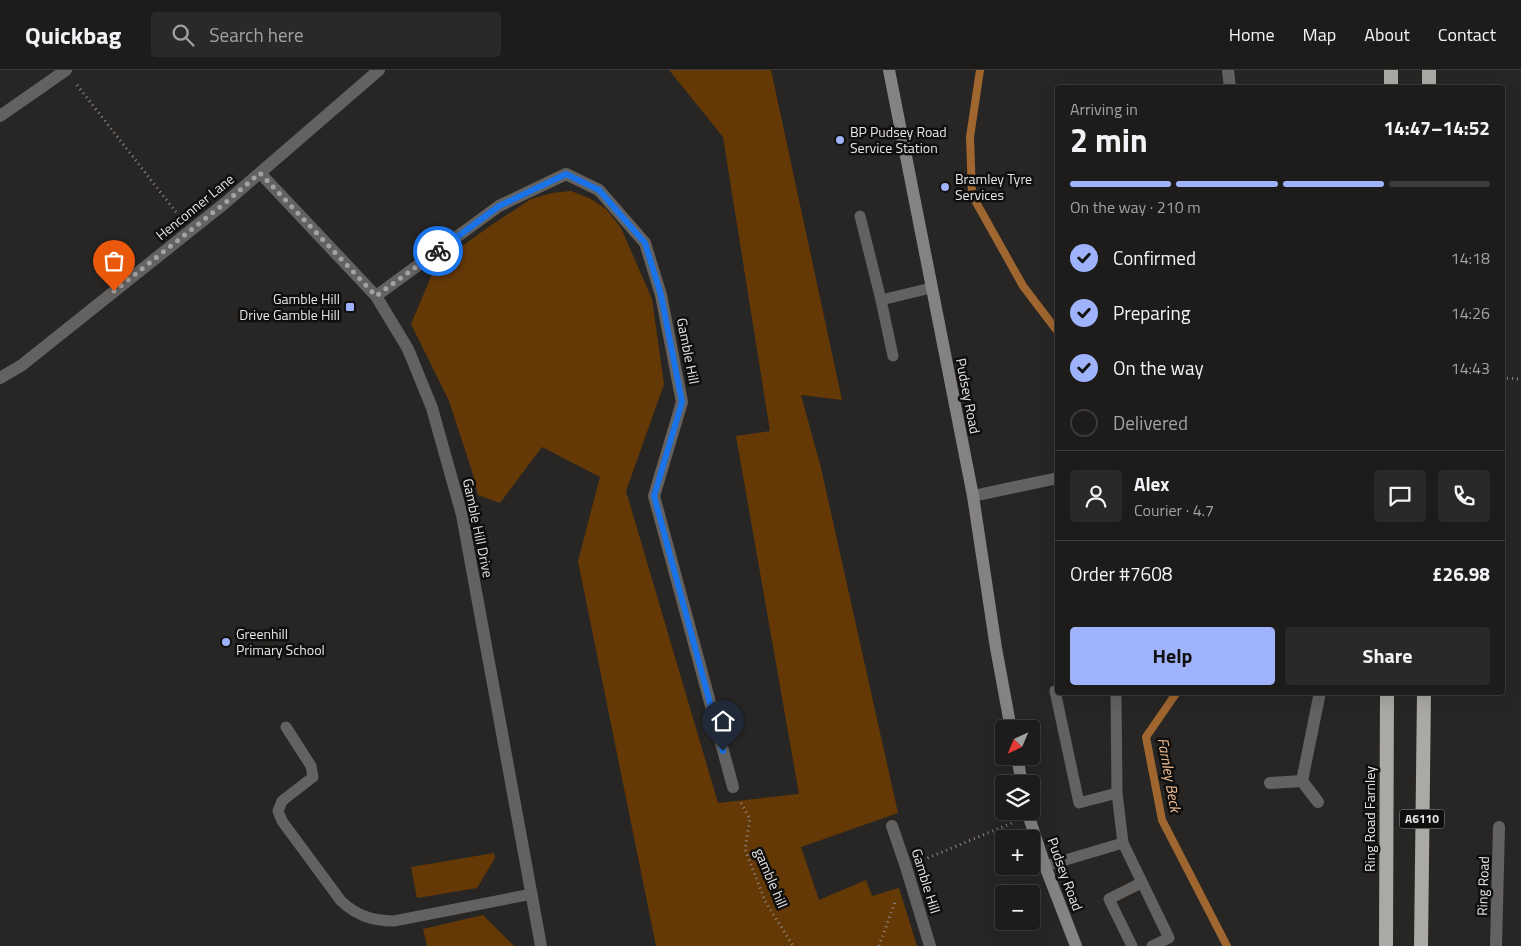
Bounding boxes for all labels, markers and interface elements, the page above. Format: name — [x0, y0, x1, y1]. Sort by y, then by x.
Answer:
search box — [151, 12, 501, 57]
text: Quickbag — [25, 17, 121, 53]
text: Search here — [209, 20, 304, 49]
icon: search — [169, 21, 197, 49]
text: Home — [1229, 21, 1275, 48]
text: Map — [1303, 21, 1336, 48]
text: About — [1364, 21, 1410, 48]
text: Contact — [1438, 21, 1496, 48]
text: Arriving in — [1070, 97, 1138, 121]
text: 14:47–14:52 — [1383, 113, 1490, 142]
text: 2 min — [1070, 116, 1148, 164]
place label: BP Pudsey Road Service Station — [850, 121, 947, 158]
marker: BP Pudsey Road Service Station — [834, 134, 846, 146]
street label: Henconner Lane — [151, 168, 238, 245]
place label: Bramley Tyre Services — [955, 168, 1032, 205]
marker: Bramley Tyre Services — [939, 181, 951, 193]
text: On the way · 210 m — [1070, 195, 1201, 219]
courier — [413, 226, 463, 276]
icon: bike — [424, 237, 452, 265]
pin — [93, 240, 135, 291]
text: Confirmed — [1113, 243, 1196, 272]
icon: check — [1070, 244, 1098, 272]
text: 14:18 — [1451, 246, 1490, 270]
icon: bag — [100, 247, 128, 275]
place label: Gamble Hill Drive Gamble Hill — [239, 288, 340, 325]
text: Preparing — [1113, 298, 1190, 327]
icon: check — [1070, 299, 1098, 327]
marker: Gamble Hill Drive Gamble Hill — [344, 301, 356, 313]
text: 14:26 — [1451, 301, 1490, 325]
street label: Gamble Hill — [672, 316, 705, 386]
text: On the way — [1113, 353, 1204, 382]
icon: check — [1070, 354, 1098, 382]
street label: Pudsey Road — [951, 356, 986, 436]
text: 14:43 — [1451, 356, 1490, 380]
text: Delivered — [1113, 408, 1188, 437]
text: Alex — [1134, 469, 1169, 498]
button: person — [1070, 470, 1122, 522]
button: chat — [1374, 470, 1426, 522]
button: phone — [1438, 470, 1490, 522]
street label: Gamble Hill Drive — [458, 476, 499, 579]
text: Courier · 4.7 — [1134, 498, 1214, 522]
text: Order #7608 — [1070, 559, 1172, 588]
text: £26.98 — [1432, 559, 1490, 588]
place label: Greenhill Primary School — [236, 623, 325, 660]
button: Help — [1070, 627, 1275, 685]
button: Share — [1285, 627, 1490, 685]
marker: Greenhill Primary School — [220, 636, 232, 648]
pin — [702, 700, 744, 751]
icon: home — [709, 707, 737, 735]
north arrow — [995, 720, 1040, 765]
map controls — [995, 720, 1040, 930]
water label: Farnley Beck — [1152, 736, 1188, 816]
street label: Ring Road Farnley — [1359, 766, 1380, 872]
button: layers — [995, 775, 1040, 820]
road number: A6110 — [1400, 810, 1444, 829]
button: + — [995, 830, 1040, 875]
street label: Pudsey Road — [1042, 834, 1088, 913]
street label: gamble hill — [749, 844, 794, 911]
street label: Gamble Hill — [907, 846, 946, 916]
street label: Ring Road — [1471, 856, 1494, 916]
button: − — [995, 885, 1040, 930]

